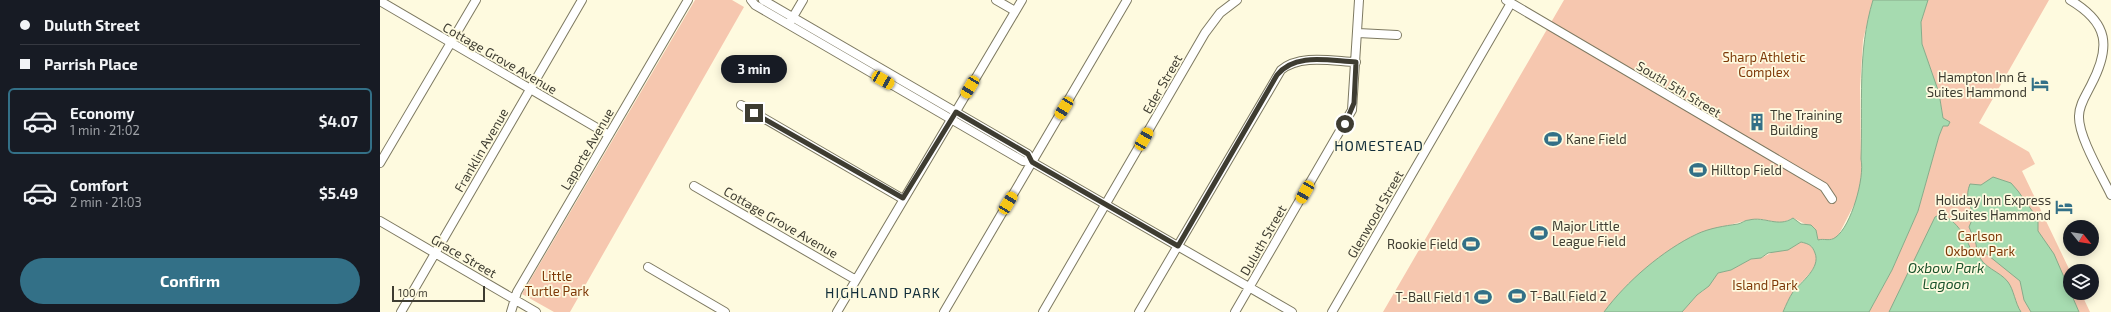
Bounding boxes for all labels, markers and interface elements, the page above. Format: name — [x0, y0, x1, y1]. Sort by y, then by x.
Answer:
text: Duluth Street — [44, 16, 140, 34]
street label: Cottage Grove Avenue — [440, 19, 560, 97]
park label: Sharp Athletic Complex — [1722, 49, 1806, 80]
street label: Eder Street — [1139, 52, 1185, 116]
text: Parrish Place — [44, 55, 138, 73]
callout: 3 min — [721, 55, 787, 83]
street label: South 5th Street — [1634, 57, 1724, 121]
text: 3 min — [737, 61, 771, 77]
car — [870, 69, 896, 91]
place label: Hampton Inn & Suites Hammond — [1927, 69, 2027, 100]
car — [959, 74, 981, 100]
hotel icon: Hampton Inn & Suites Hammond — [2030, 74, 2050, 94]
car — [1053, 95, 1075, 121]
icon: car — [22, 103, 58, 139]
text: Economy — [70, 104, 135, 122]
route end — [745, 104, 763, 122]
street label: Franklin Avenue — [451, 105, 511, 195]
street label: Laporte Avenue — [557, 105, 617, 193]
place label: The Training Building — [1770, 107, 1842, 138]
text: $4.07 — [319, 112, 358, 130]
building icon: The Training Building — [1747, 112, 1767, 132]
route start — [1336, 115, 1354, 133]
text: 1 min · 21:02 — [70, 122, 140, 138]
car — [1133, 126, 1155, 152]
sports icon: Kane Field — [1543, 129, 1563, 149]
place label: Kane Field — [1566, 131, 1627, 147]
district label: HOMESTEAD — [1334, 137, 1424, 154]
sports icon: Hilltop Field — [1688, 160, 1708, 180]
place label: Hilltop Field — [1711, 162, 1782, 178]
street label: Glenwood Street — [1343, 167, 1407, 261]
icon: car — [22, 175, 58, 211]
text: Comfort — [70, 176, 128, 194]
car — [1294, 179, 1316, 205]
street label: Cottage Grove Avenue — [721, 183, 841, 261]
text: $5.49 — [319, 184, 358, 202]
car — [997, 190, 1019, 216]
place label: Holiday Inn Express & Suites Hammond — [1935, 192, 2051, 223]
text: 2 min · 21:03 — [70, 194, 142, 210]
hotel icon: Holiday Inn Express & Suites Hammond — [2054, 197, 2074, 217]
street label: Duluth Street — [1236, 202, 1290, 278]
place label: Major Little League Field — [1552, 218, 1626, 249]
north arrow — [2063, 220, 2099, 256]
map controls — [2063, 220, 2099, 300]
sports icon: Major Little League Field — [1529, 223, 1549, 243]
park label: Carlson Oxbow Park — [1945, 228, 2015, 259]
street label: Grace Street — [428, 231, 500, 281]
sports icon: Rookie Field — [1461, 234, 1481, 254]
place label: Rookie Field — [1387, 236, 1458, 252]
button: Confirm — [20, 258, 360, 304]
water label: Oxbow Park Lagoon — [1908, 259, 1984, 292]
button: layers — [2063, 264, 2099, 300]
park label: Little Turtle Park — [525, 268, 590, 299]
park label: Island Park — [1732, 277, 1798, 293]
scale bar — [392, 284, 485, 303]
district label: HIGHLAND PARK — [825, 284, 941, 301]
text: 100 m — [398, 286, 428, 299]
sports icon: T-Ball Field 2 — [1507, 286, 1527, 306]
sports icon: T-Ball Field 1 — [1473, 287, 1493, 307]
place label: T-Ball Field 2 — [1530, 288, 1607, 304]
place label: T-Ball Field 1 — [1395, 289, 1470, 305]

